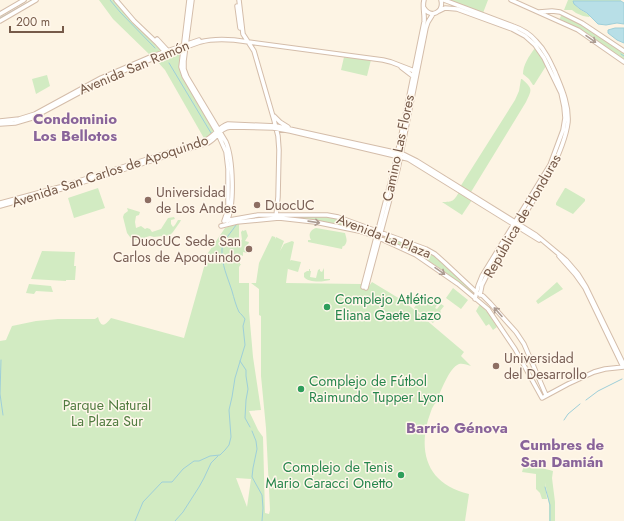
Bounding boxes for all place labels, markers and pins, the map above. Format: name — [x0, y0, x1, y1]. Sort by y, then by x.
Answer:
place label: Universidad de Los Andes — [156, 182, 237, 218]
marker: Universidad de Los Andes — [143, 195, 153, 205]
place label: DuocUC — [265, 195, 315, 215]
marker: DuocUC — [252, 200, 262, 210]
place label: DuocUC Sede San Carlos de Apoquindo — [113, 231, 241, 267]
marker: DuocUC Sede San Carlos de Apoquindo — [244, 244, 254, 254]
place label: Complejo Atlético Eliana Gaete Lazo — [335, 289, 442, 325]
marker: Complejo Atlético Eliana Gaete Lazo — [322, 302, 332, 312]
place label: Universidad del Desarrollo — [504, 348, 587, 384]
marker: Universidad del Desarrollo — [491, 361, 501, 371]
place label: Complejo de Fútbol Raimundo Tupper Lyon — [309, 371, 444, 407]
marker: Complejo de Fútbol Raimundo Tupper Lyon — [296, 384, 306, 394]
place label: Complejo de Tenis Mario Caracci Onetto — [266, 457, 393, 493]
marker: Complejo de Tenis Mario Caracci Onetto — [396, 470, 406, 480]

